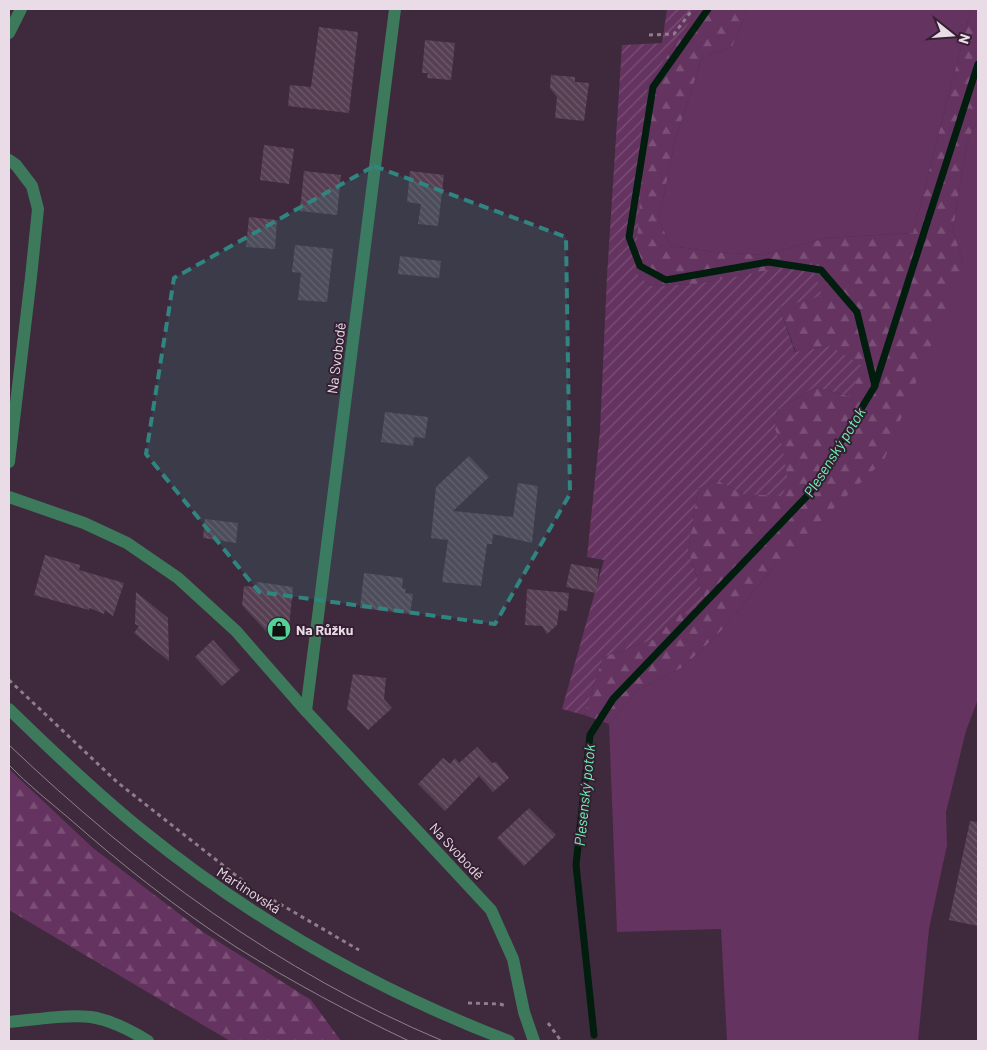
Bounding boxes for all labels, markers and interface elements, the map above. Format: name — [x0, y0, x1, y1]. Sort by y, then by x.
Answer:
north arrow — [927, 10, 977, 60]
text: N — [955, 32, 974, 46]
street label: Na Svobodě — [323, 321, 349, 395]
water label: Plesenský potok — [799, 403, 869, 500]
shop icon: Na Růžku — [266, 616, 292, 642]
place label: Na Růžku — [296, 621, 353, 638]
water label: Plesenský potok — [570, 743, 598, 847]
street label: Na Svobodě — [426, 819, 488, 883]
street label: Martinovská — [214, 863, 284, 917]

